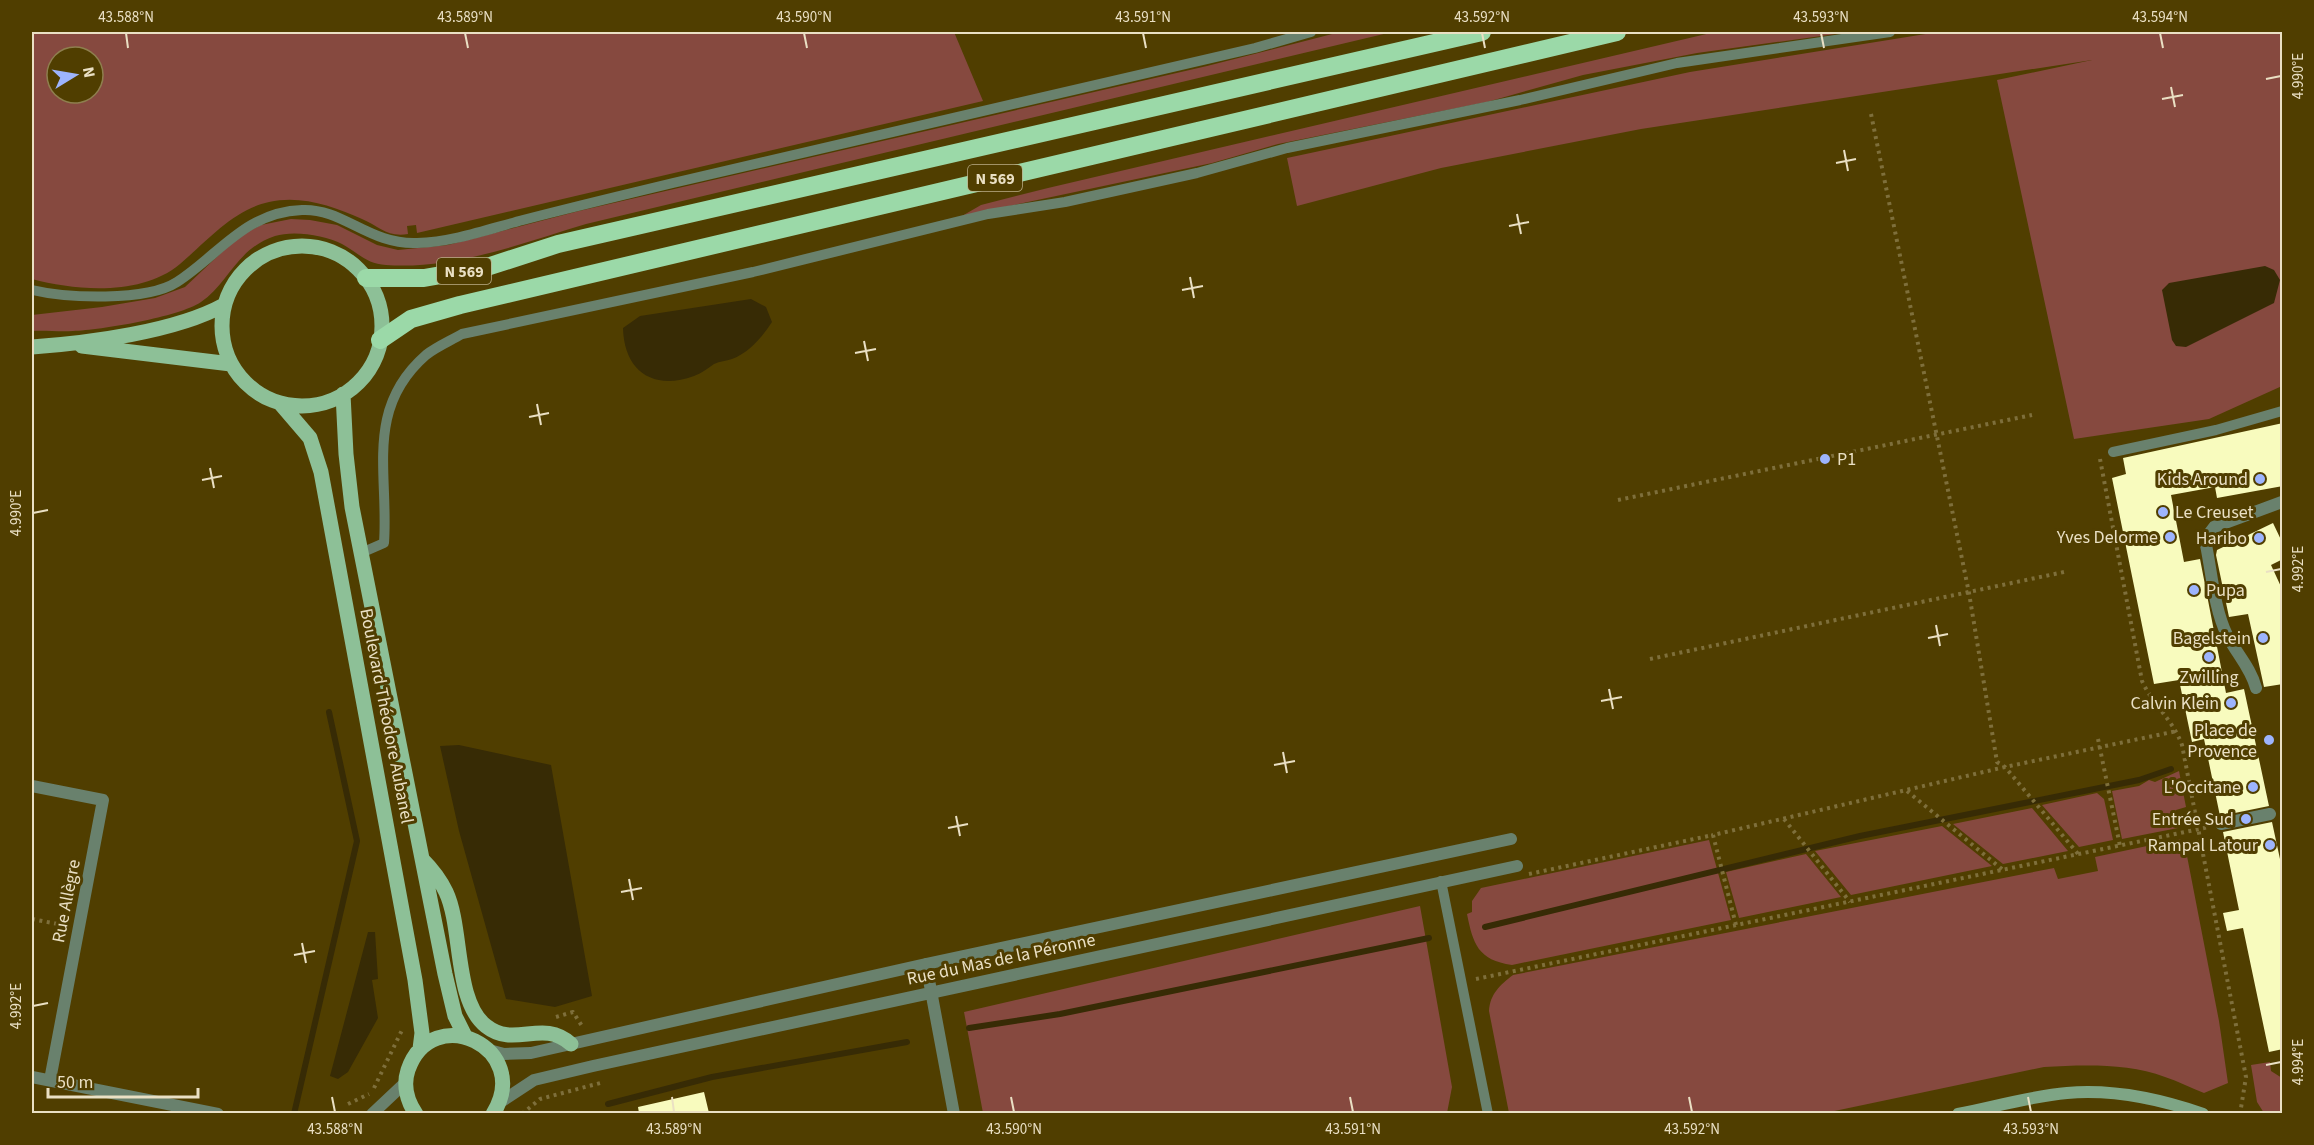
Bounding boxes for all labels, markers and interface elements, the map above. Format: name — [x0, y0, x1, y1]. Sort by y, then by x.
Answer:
text: 43.588°N — [98, 7, 154, 28]
text: 43.589°N — [437, 7, 493, 28]
text: 43.590°N — [776, 7, 832, 28]
text: 43.591°N — [1115, 7, 1171, 28]
text: 43.592°N — [1454, 7, 1510, 28]
text: 43.593°N — [1793, 7, 1849, 28]
text: 43.594°N — [2132, 7, 2188, 28]
north arrow — [45, 45, 105, 105]
text: 4.990°E — [2288, 53, 2309, 99]
text: N — [77, 65, 101, 80]
road number: N 569 — [968, 165, 1022, 191]
road number: N 569 — [437, 258, 491, 284]
place label: P1 — [1837, 447, 1856, 472]
marker: P1 — [1818, 452, 1832, 466]
place label: Kids Around — [2157, 467, 2248, 492]
marker: Kids Around — [2253, 472, 2267, 486]
text: 4.990°E — [6, 490, 27, 536]
place label: Le Creuset — [2175, 500, 2254, 525]
marker: Le Creuset — [2156, 505, 2170, 519]
place label: Yves Delorme — [2056, 525, 2158, 550]
place label: Haribo — [2196, 526, 2247, 551]
marker: Yves Delorme — [2163, 530, 2177, 544]
marker: Haribo — [2252, 531, 2266, 545]
text: 4.992°E — [2288, 546, 2309, 592]
place label: Pupa — [2206, 578, 2245, 603]
marker: Pupa — [2187, 583, 2201, 597]
street label: Boulevard Théodore Aubanel — [353, 606, 420, 826]
place label: Bagelstein — [2173, 626, 2251, 651]
marker: Bagelstein — [2256, 631, 2270, 645]
marker: Zwilling — [2202, 650, 2216, 664]
place label: Zwilling — [2179, 665, 2239, 690]
place label: Calvin Klein — [2131, 691, 2219, 716]
marker: Calvin Klein — [2224, 696, 2238, 710]
place label: Place de Provence — [2187, 718, 2257, 764]
marker: Place de Provence — [2262, 733, 2276, 747]
place label: L'Occitane — [2163, 775, 2241, 800]
marker: L'Occitane — [2246, 780, 2260, 794]
place label: Entrée Sud — [2152, 807, 2234, 832]
marker: Entrée Sud — [2239, 812, 2253, 826]
place label: Rampal Latour — [2148, 833, 2259, 858]
marker: Rampal Latour — [2263, 838, 2277, 852]
street label: Rue Allègre — [46, 857, 87, 945]
street label: Rue du Mas de la Péronne — [905, 927, 1098, 992]
text: 4.992°E — [6, 983, 27, 1029]
text: 4.994°E — [2288, 1039, 2309, 1085]
scale bar — [48, 1061, 198, 1099]
text: 50 m — [57, 1070, 93, 1095]
text: 43.588°N — [307, 1119, 363, 1140]
text: 43.589°N — [646, 1119, 702, 1140]
text: 43.590°N — [986, 1119, 1042, 1140]
text: 43.591°N — [1325, 1119, 1381, 1140]
text: 43.592°N — [1664, 1119, 1720, 1140]
text: 43.593°N — [2003, 1119, 2059, 1140]

